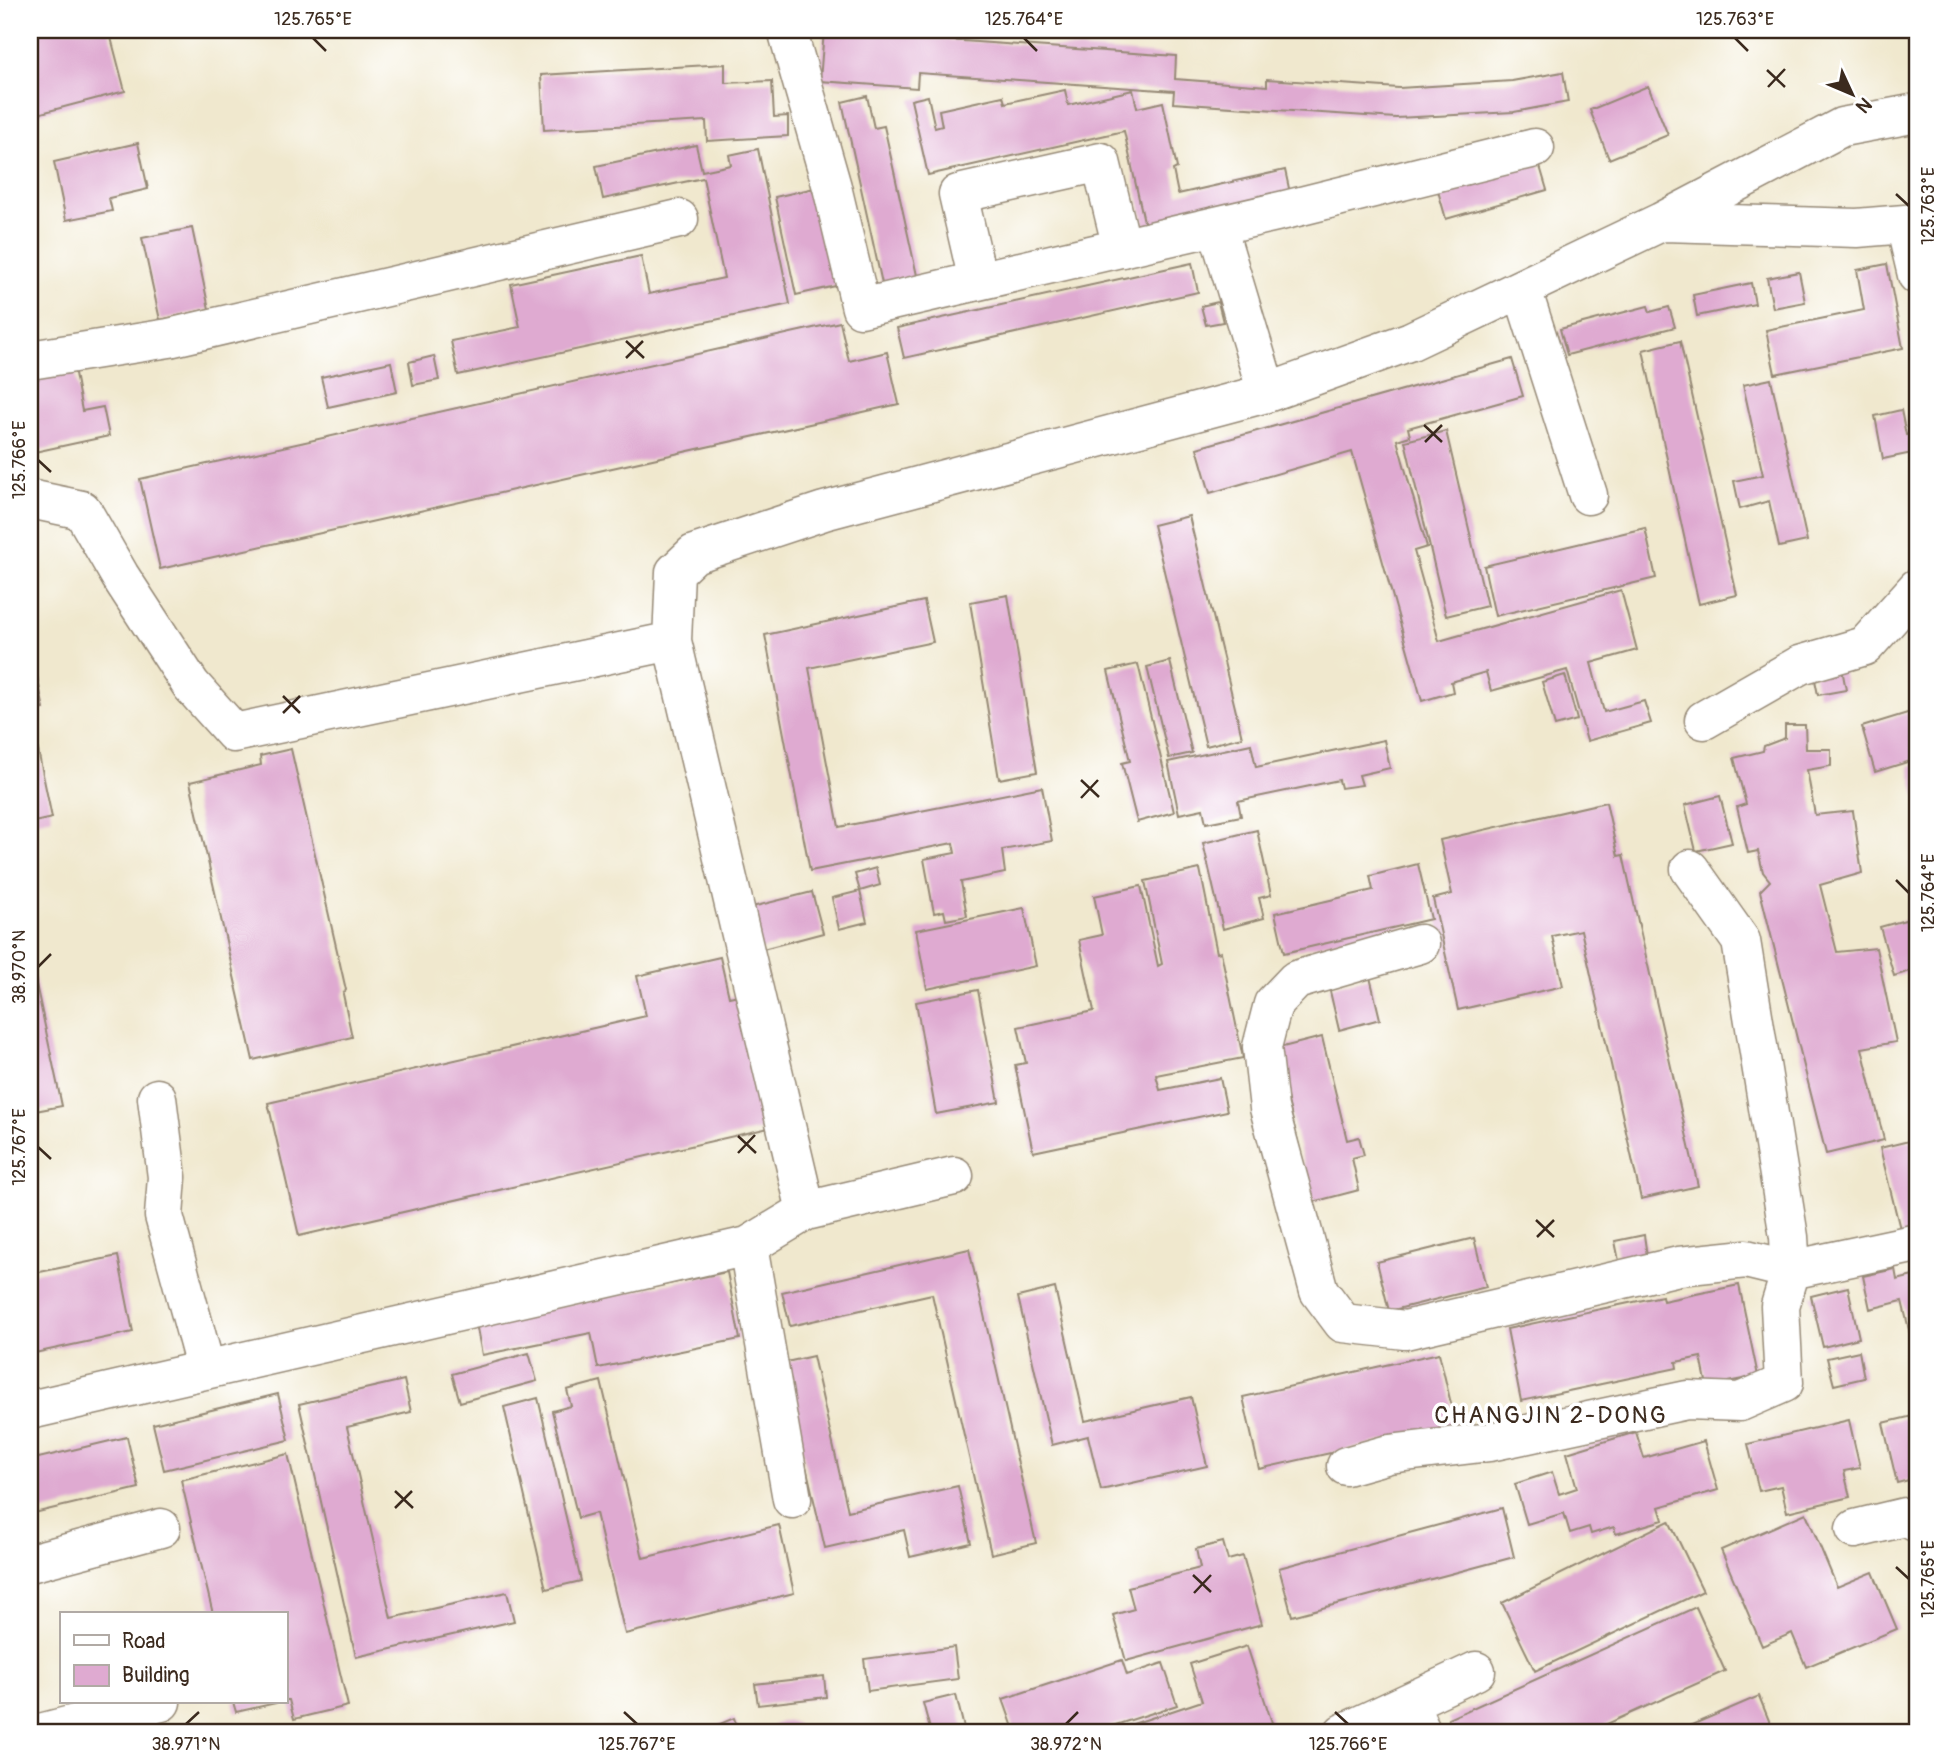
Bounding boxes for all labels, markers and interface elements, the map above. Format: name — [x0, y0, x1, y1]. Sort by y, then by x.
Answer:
text: 125.765°E — [274, 8, 352, 31]
text: 125.764°E — [985, 8, 1063, 31]
text: 125.763°E — [1696, 8, 1774, 31]
north arrow — [1818, 60, 1888, 130]
text: N — [1850, 92, 1877, 118]
text: 125.763°E — [1917, 167, 1940, 245]
text: 125.766°E — [8, 421, 31, 499]
text: 125.764°E — [1917, 854, 1940, 932]
text: 38.970°N — [8, 930, 31, 1004]
text: 125.767°E — [8, 1108, 31, 1186]
district label: CHANGJIN 2-DONG — [1434, 1401, 1668, 1430]
text: 125.765°E — [1917, 1540, 1940, 1618]
legend — [60, 1612, 287, 1704]
text: Road — [122, 1628, 166, 1655]
text: Building — [122, 1662, 189, 1689]
text: 38.971°N — [152, 1733, 220, 1756]
text: 125.767°E — [598, 1733, 676, 1756]
text: 38.972°N — [1030, 1733, 1102, 1756]
text: 125.766°E — [1309, 1733, 1387, 1756]

